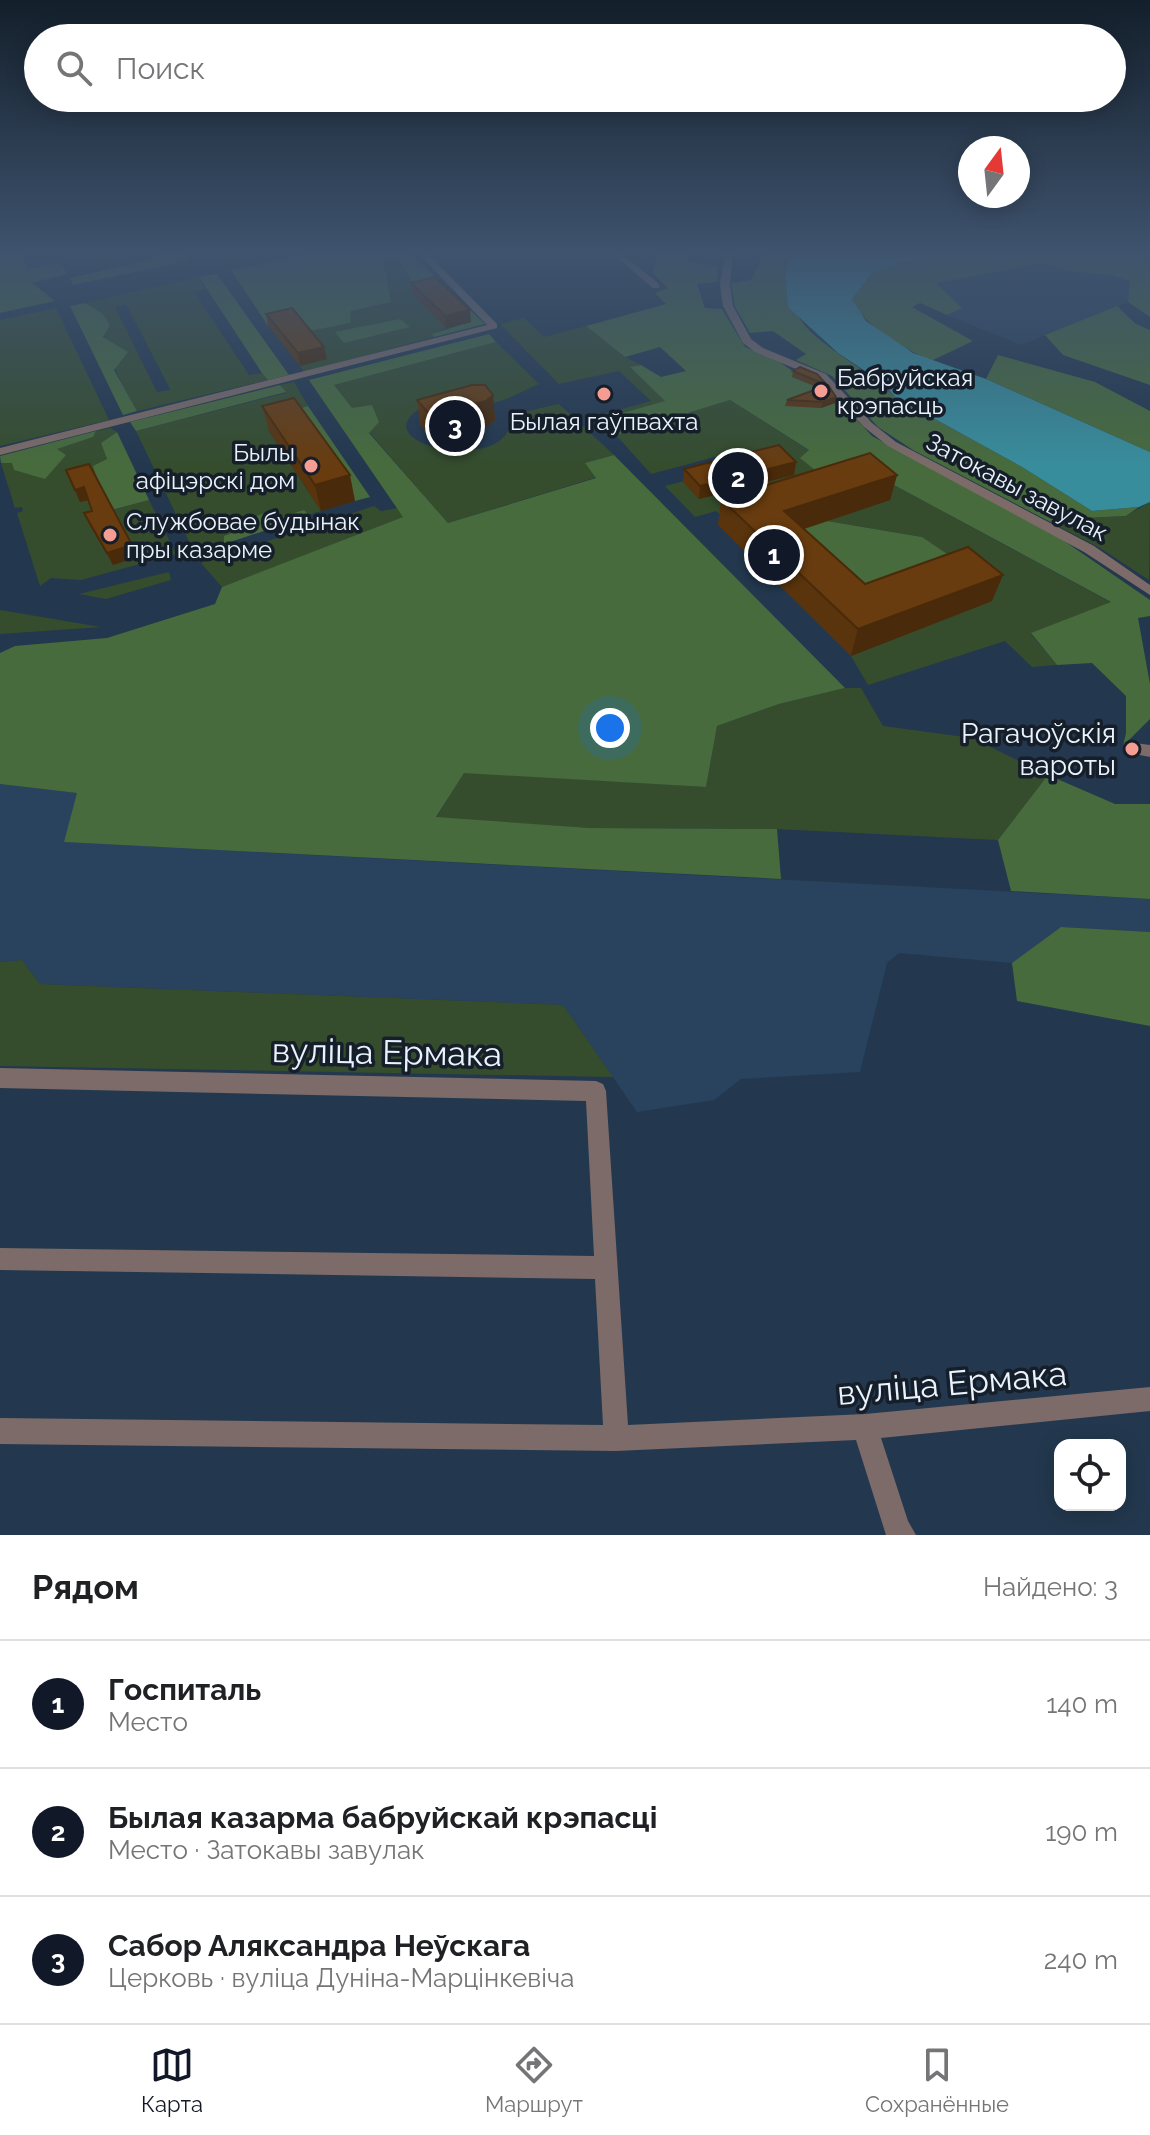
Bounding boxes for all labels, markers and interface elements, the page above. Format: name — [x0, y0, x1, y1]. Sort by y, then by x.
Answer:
search box — [24, 24, 1126, 112]
icon: search — [52, 46, 96, 90]
text: Поиск — [116, 51, 205, 86]
north arrow — [958, 136, 1030, 208]
place label: Бабруйская крэпасць — [837, 363, 973, 420]
marker: Бабруйская крэпасць — [812, 382, 830, 400]
marker: Былая гаўпвахта — [595, 385, 613, 403]
pin: 3 — [429, 396, 481, 456]
place label: Былая гаўпвахта — [510, 407, 698, 436]
street label: Затокавы завулак — [921, 427, 1113, 547]
place label: Былы афіцэрскі дом — [136, 438, 295, 495]
pin: 2 — [712, 448, 764, 508]
marker: Былы афіцэрскі дом — [302, 457, 320, 475]
place label: Службовае будынак пры казарме — [126, 507, 360, 564]
pin: 1 — [748, 525, 800, 585]
marker: Службовае будынак пры казарме — [101, 526, 119, 544]
your location — [590, 708, 630, 748]
place label: Рагачоўскія вароты — [961, 717, 1116, 782]
marker: Рагачоўскія вароты — [1123, 740, 1141, 758]
street label: вуліца Ермака — [272, 1030, 502, 1074]
street label: вуліца Ермака — [836, 1353, 1068, 1413]
map controls — [1054, 1439, 1126, 1511]
button: locate — [1054, 1439, 1126, 1511]
text: Рядом — [32, 1567, 139, 1607]
text: Найдено: 3 — [983, 1572, 1118, 1602]
text: Госпиталь — [108, 1672, 261, 1707]
text: 1 — [52, 1689, 64, 1719]
text: 140 m — [1046, 1689, 1118, 1719]
text: Место — [108, 1707, 188, 1737]
text: Былая казарма бабруйскай крэпасці — [108, 1800, 657, 1835]
text: 2 — [51, 1817, 65, 1847]
text: 190 m — [1045, 1817, 1118, 1847]
text: Место · Затокавы завулак — [108, 1835, 425, 1865]
text: Сабор Аляксандра Неўскага — [108, 1928, 530, 1963]
text: 3 — [51, 1945, 65, 1975]
text: 240 m — [1044, 1945, 1118, 1975]
text: Церковь · вуліца Дуніна-Марцінкевіча — [108, 1963, 574, 1993]
tab: Карта — [141, 2043, 203, 2117]
tab: Маршрут — [485, 2043, 583, 2117]
tab: Сохранённые — [865, 2043, 1009, 2117]

